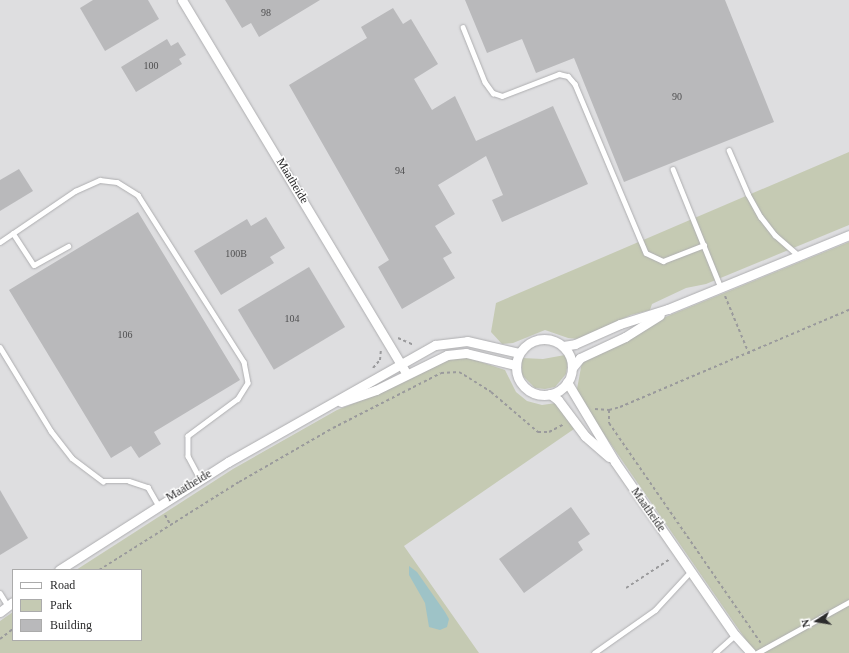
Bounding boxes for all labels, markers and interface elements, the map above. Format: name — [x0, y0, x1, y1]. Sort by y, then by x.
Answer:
house number: 98 — [261, 7, 271, 19]
house number: 100 — [144, 60, 158, 72]
house number: 90 — [672, 91, 682, 103]
street label: Maatheide — [273, 156, 311, 206]
house number: 94 — [395, 165, 405, 177]
house number: 100B — [225, 248, 247, 260]
house number: 104 — [284, 313, 300, 325]
house number: 106 — [118, 329, 132, 341]
street label: Maatheide — [164, 467, 214, 505]
street label: Maatheide — [628, 485, 668, 535]
legend — [12, 569, 142, 641]
text: Road — [50, 578, 75, 592]
text: Park — [50, 598, 72, 612]
north arrow — [797, 601, 837, 641]
text: Building — [50, 618, 92, 632]
text: N — [799, 618, 812, 629]

